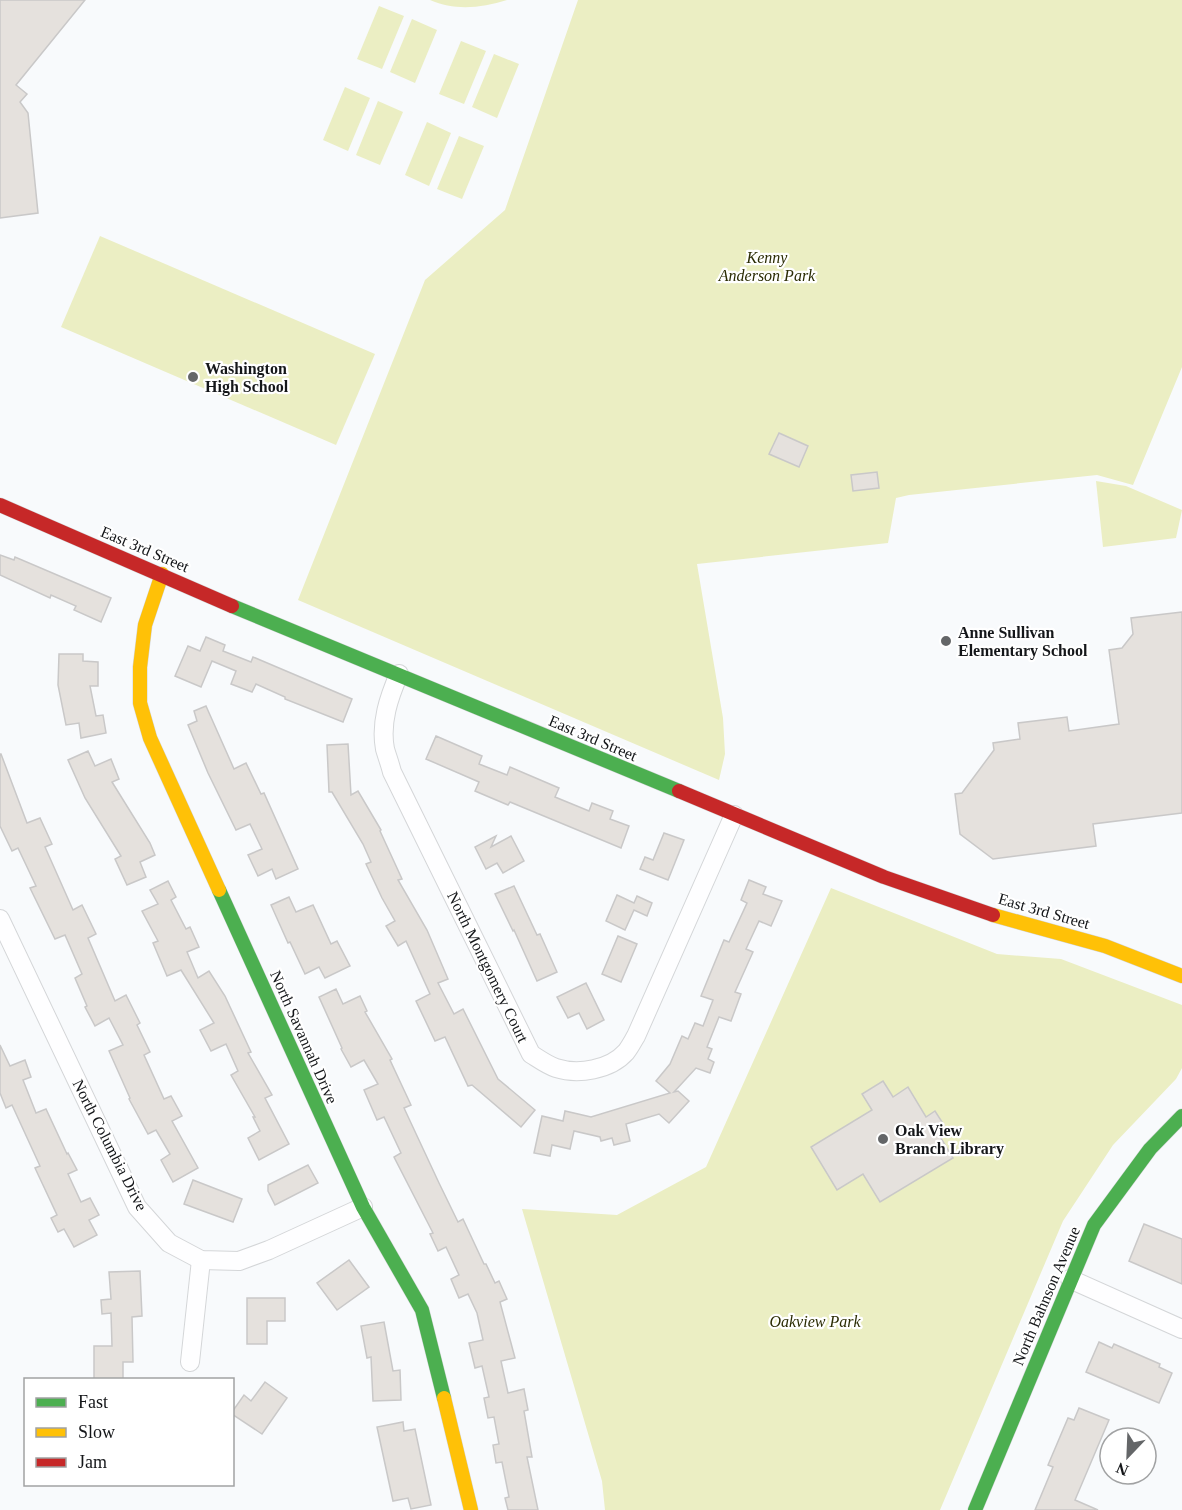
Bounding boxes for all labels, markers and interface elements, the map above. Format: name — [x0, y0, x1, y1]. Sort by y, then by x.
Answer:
park label: Kenny Anderson Park — [718, 249, 816, 284]
place label: Washington High School — [205, 360, 289, 396]
marker: Washington High School — [186, 370, 200, 384]
street label: East 3rd Street — [98, 523, 192, 575]
place label: Anne Sullivan Elementary School — [958, 624, 1088, 660]
marker: Anne Sullivan Elementary School — [939, 634, 953, 648]
street label: East 3rd Street — [546, 712, 640, 764]
street label: North Montgomery Court — [443, 889, 532, 1046]
street label: East 3rd Street — [996, 890, 1092, 932]
street label: North Savannah Drive — [267, 968, 341, 1106]
street label: North Columbia Drive — [70, 1077, 150, 1213]
place label: Oak View Branch Library — [895, 1122, 1004, 1158]
marker: Oak View Branch Library — [876, 1132, 890, 1146]
street label: North Bahnson Avenue — [1009, 1224, 1083, 1368]
park label: Oakview Park — [769, 1313, 861, 1330]
legend — [24, 1378, 234, 1486]
text: Fast — [78, 1392, 108, 1412]
text: Slow — [78, 1422, 115, 1442]
north arrow — [1098, 1426, 1158, 1486]
text: Jam — [78, 1452, 107, 1472]
text: N — [1113, 1459, 1131, 1479]

